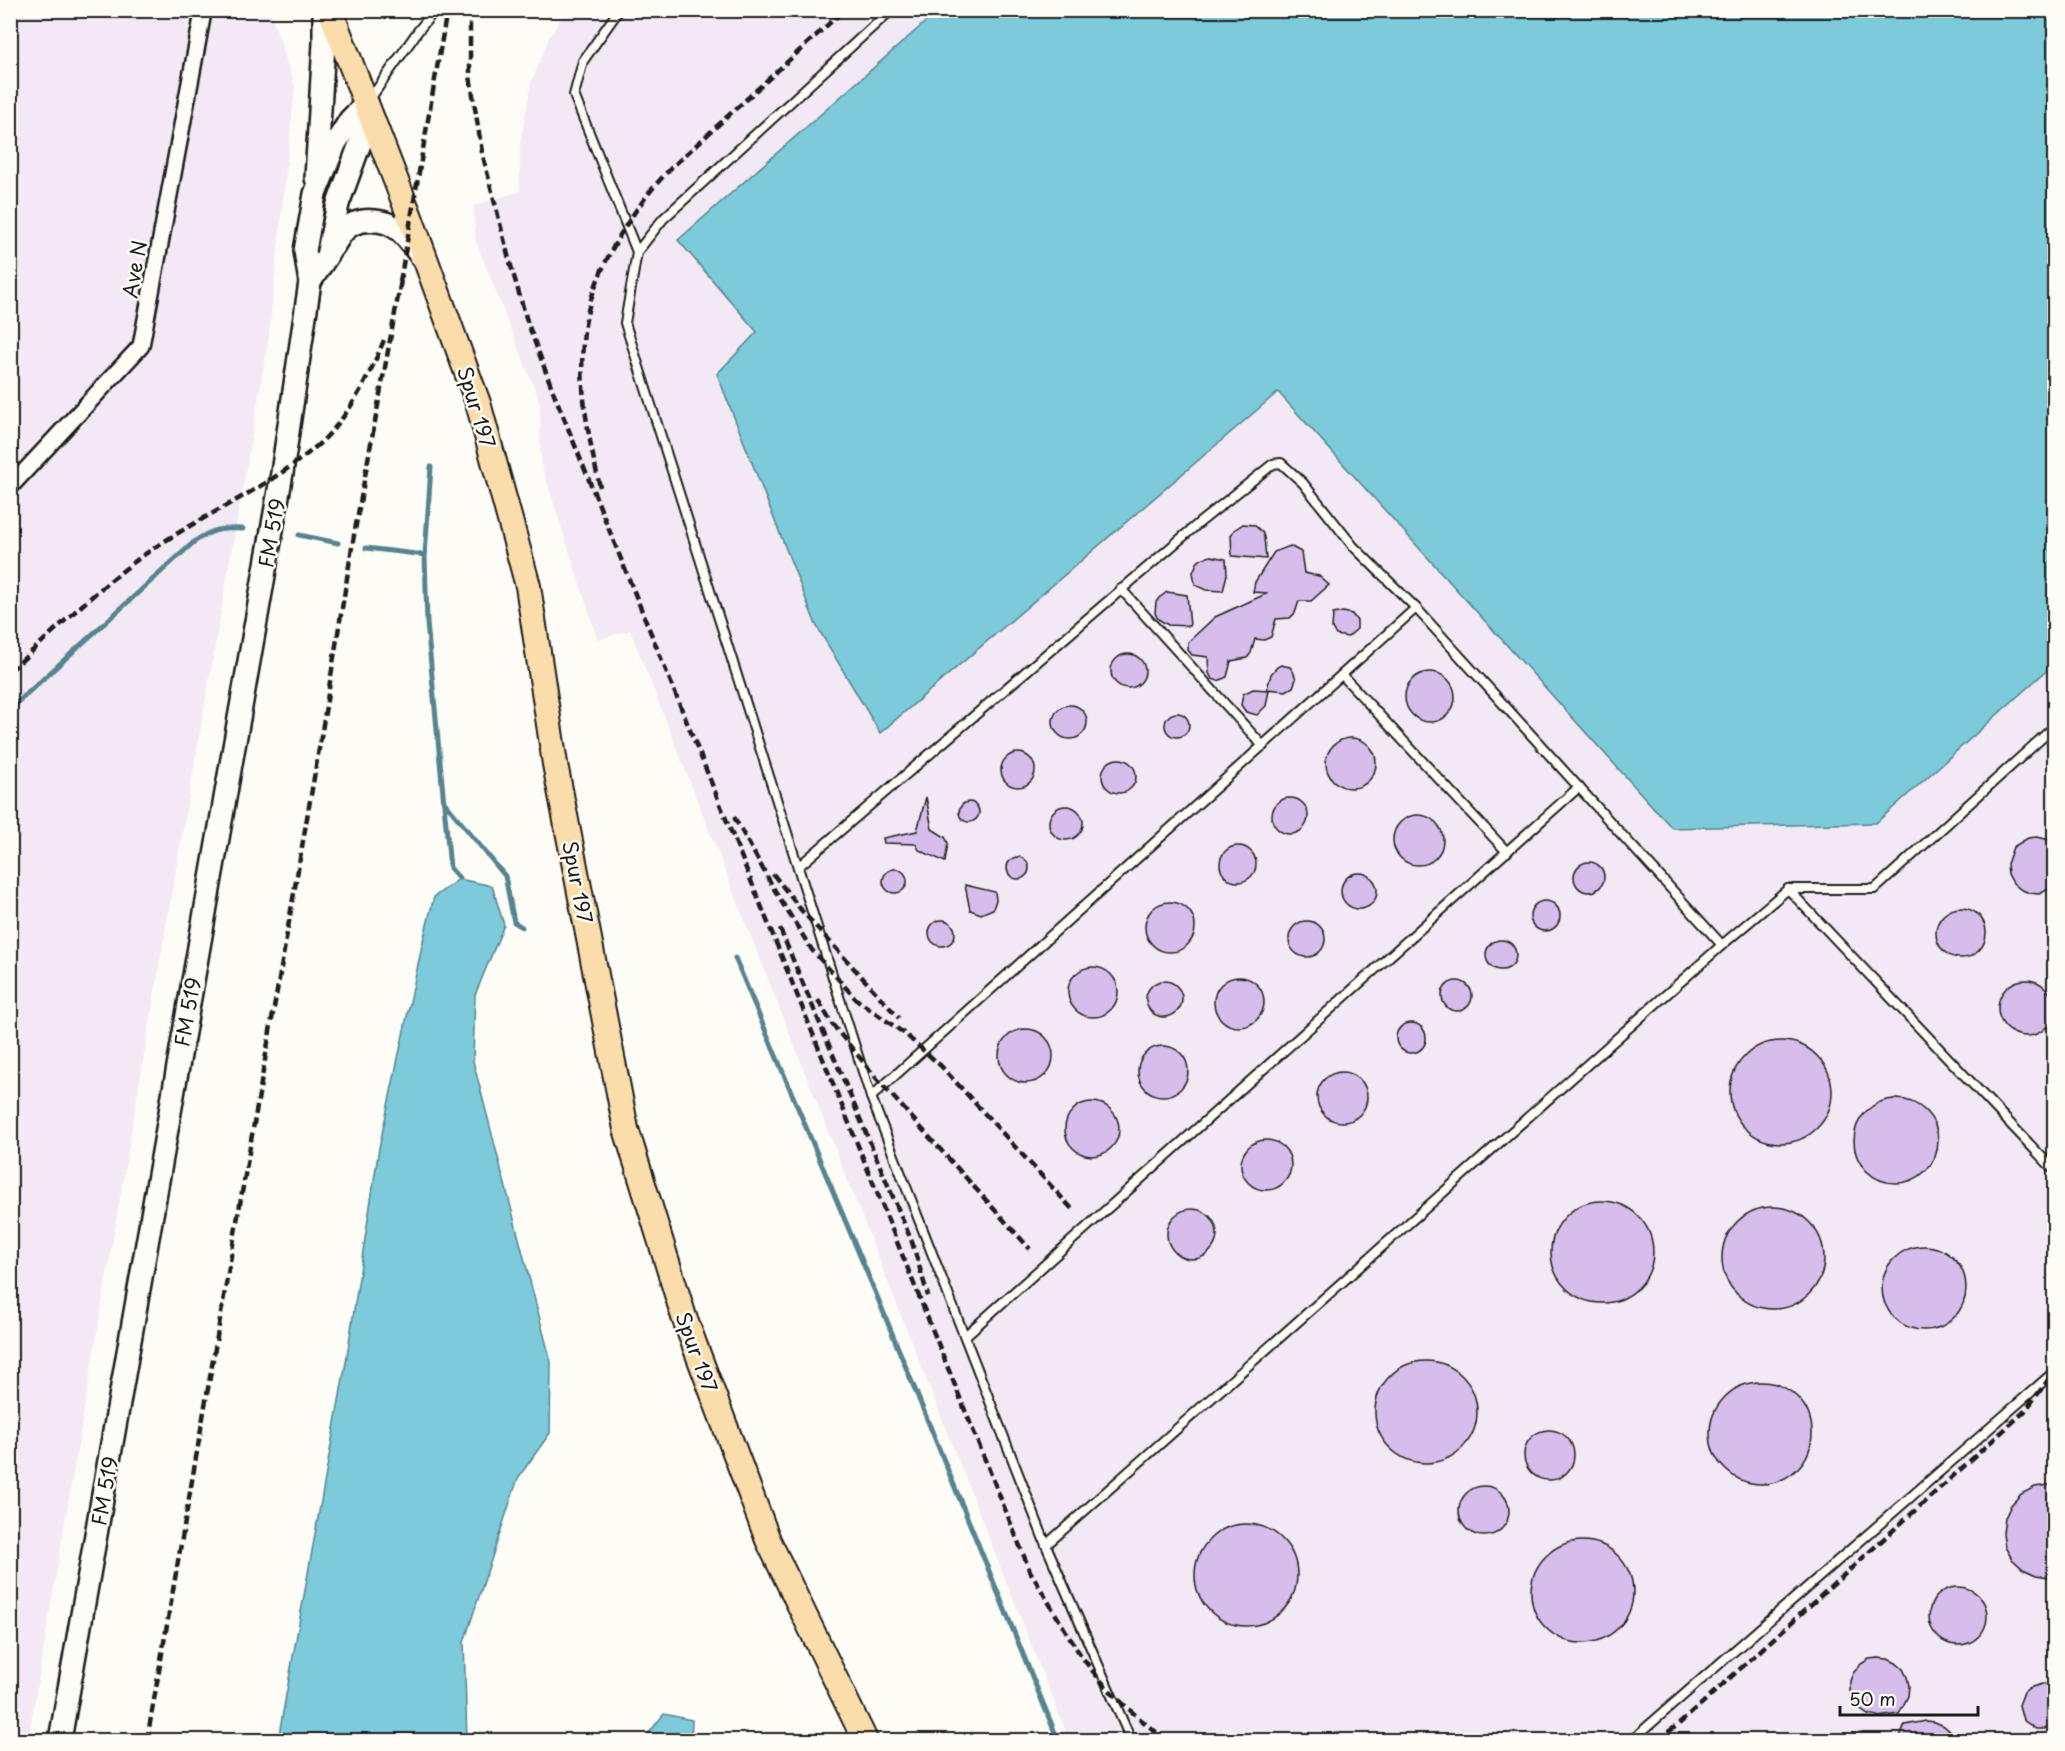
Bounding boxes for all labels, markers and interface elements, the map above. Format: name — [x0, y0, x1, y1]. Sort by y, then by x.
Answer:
street label: Ave N — [114, 238, 154, 300]
street label: Spur 197 — [450, 363, 504, 451]
street label: FM 519 — [250, 496, 292, 570]
street label: Spur 197 — [555, 838, 601, 926]
street label: FM 519 — [166, 975, 208, 1049]
street label: Spur 197 — [669, 1307, 725, 1397]
street label: FM 519 — [83, 1454, 125, 1528]
scale bar — [1840, 1679, 1978, 1717]
text: 50 m — [1849, 1685, 1896, 1712]

